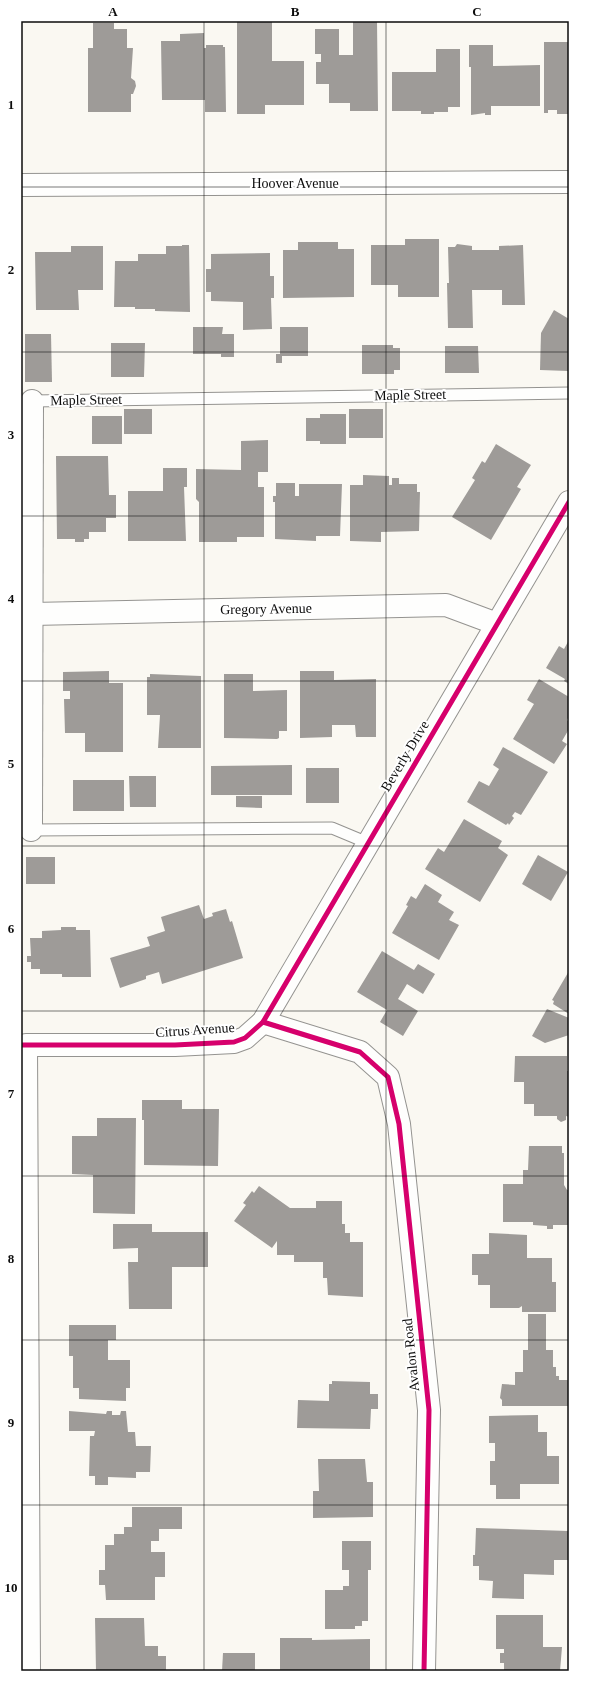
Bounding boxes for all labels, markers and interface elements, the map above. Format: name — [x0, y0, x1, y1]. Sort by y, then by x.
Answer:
text: A — [108, 4, 118, 19]
text: B — [291, 4, 300, 19]
text: C — [472, 4, 482, 19]
text: 1 — [8, 97, 14, 112]
street label: Hoover Avenue — [251, 176, 339, 191]
text: 2 — [8, 262, 14, 277]
street label: Maple Street — [374, 387, 446, 403]
street label: Maple Street — [50, 392, 122, 408]
text: 3 — [8, 427, 15, 442]
text: 4 — [8, 591, 15, 606]
street label: Gregory Avenue — [220, 601, 312, 617]
street label: Beverly Drive — [378, 718, 432, 794]
text: 5 — [8, 756, 15, 771]
text: 6 — [8, 921, 15, 936]
street label: Citrus Avenue — [155, 1020, 235, 1040]
text: 7 — [8, 1086, 15, 1101]
text: 8 — [8, 1251, 15, 1266]
street label: Avalon Road — [400, 1318, 422, 1392]
text: 9 — [8, 1415, 15, 1430]
text: 10 — [5, 1580, 18, 1595]

